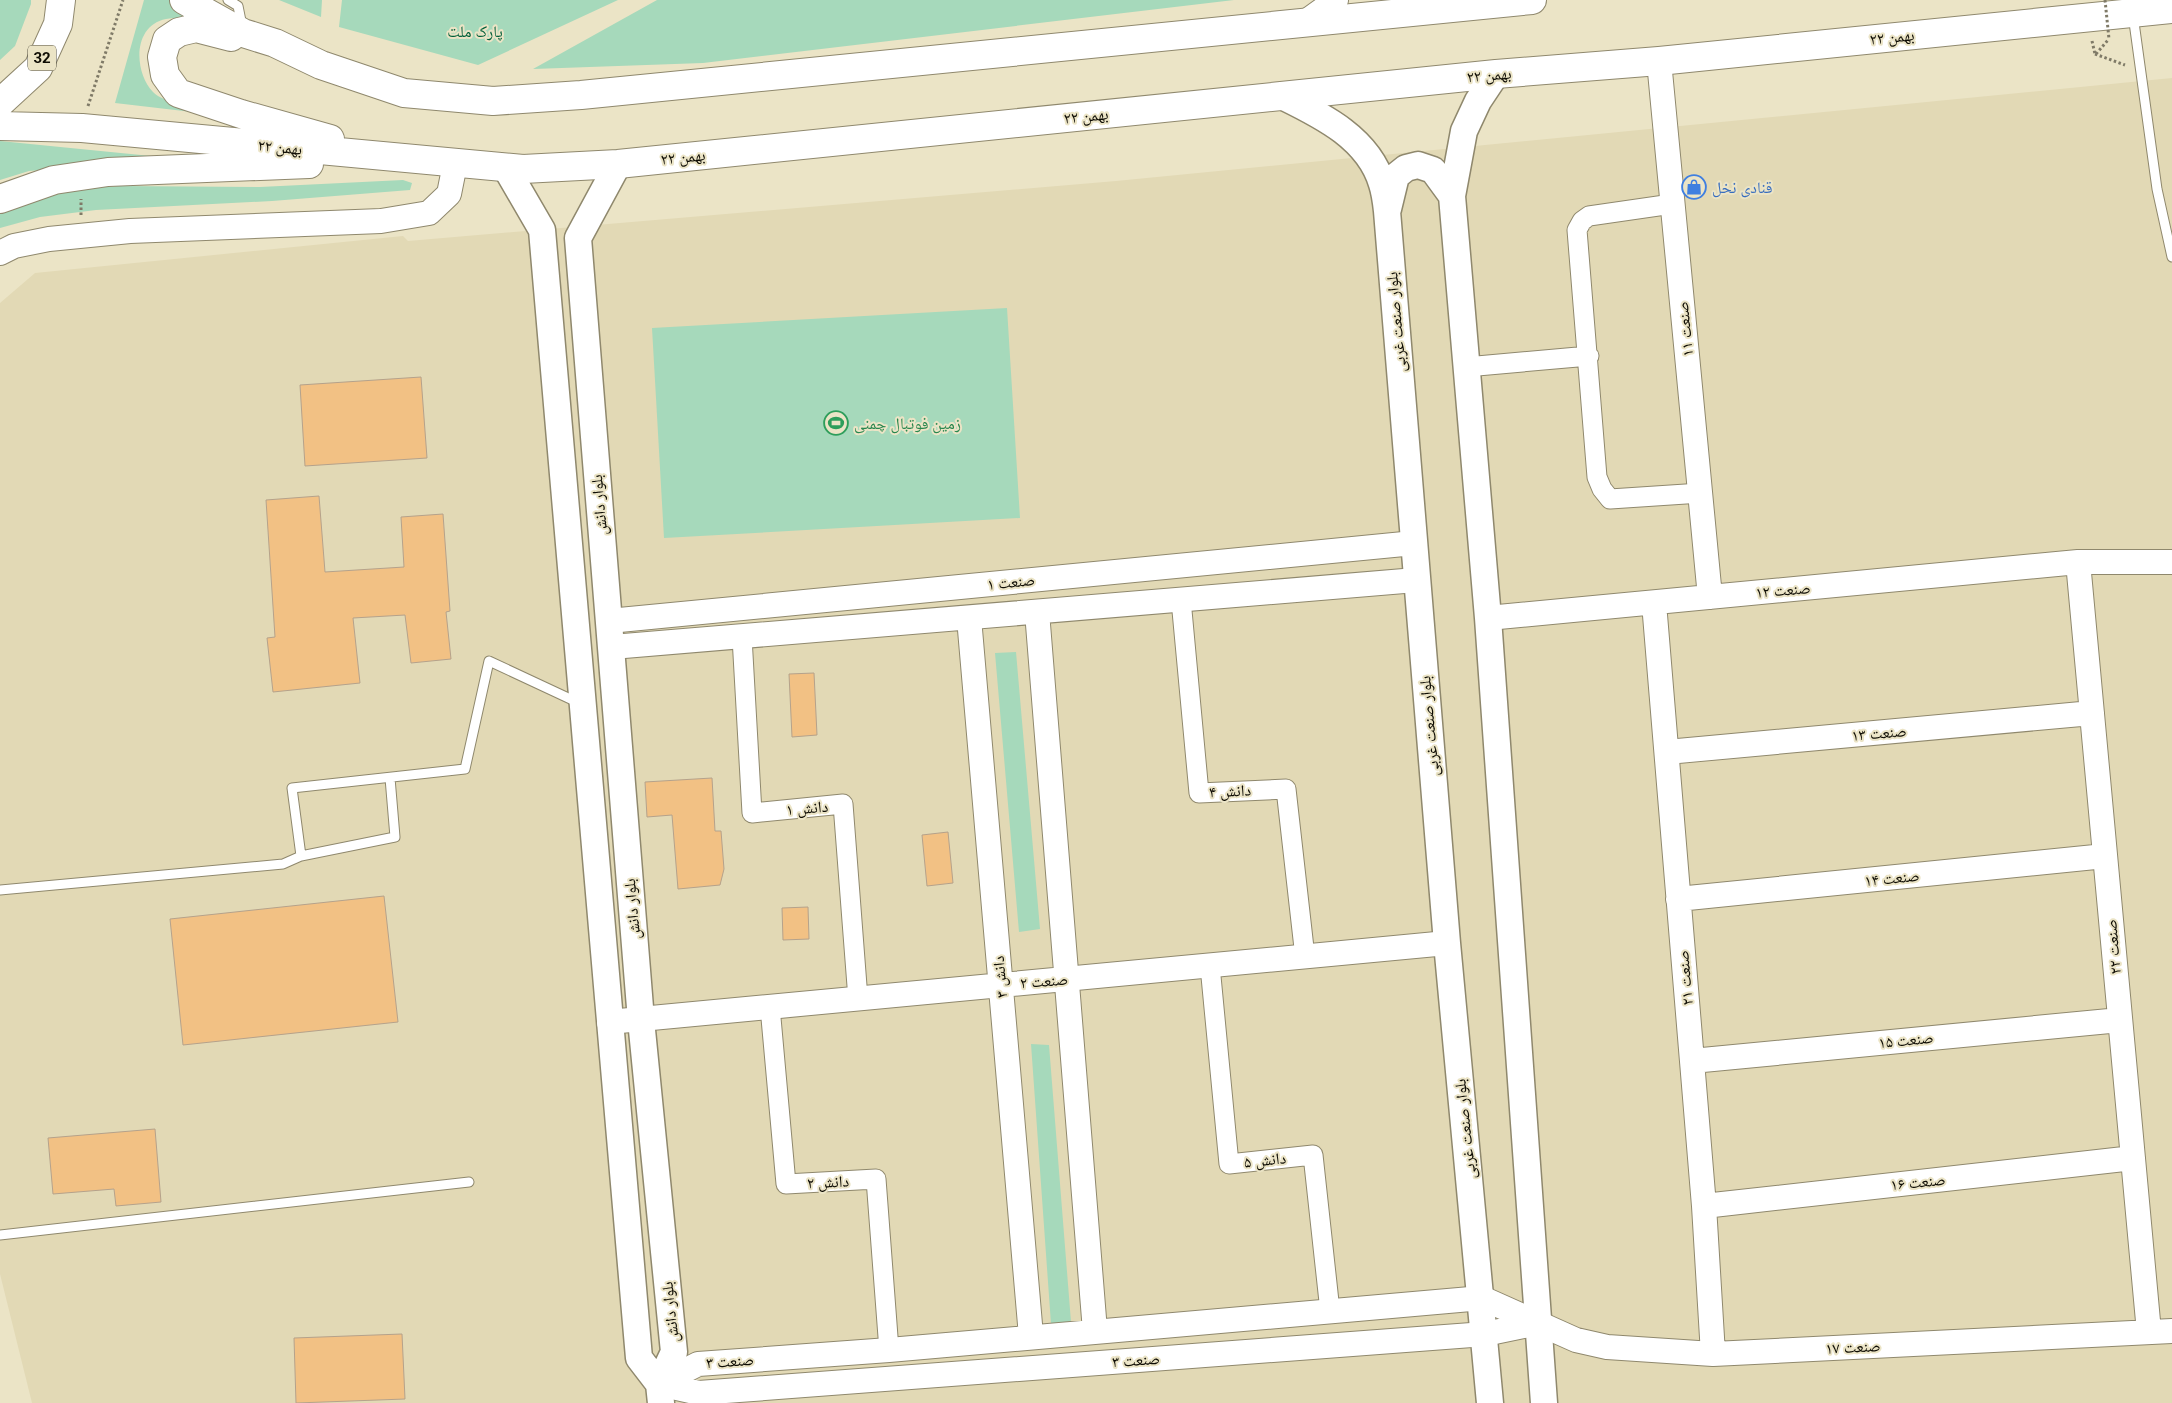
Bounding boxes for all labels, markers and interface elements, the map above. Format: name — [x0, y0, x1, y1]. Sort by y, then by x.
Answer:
park label: پارک ملت — [447, 22, 503, 41]
street label: ۲۲ بهمن — [1869, 25, 1915, 50]
road number: 32 — [28, 46, 56, 70]
street label: ۲۲ بهمن — [1466, 64, 1512, 87]
street label: ۲۲ بهمن — [1063, 104, 1109, 129]
street label: ۲۲ بهمن — [257, 135, 303, 160]
street label: ۲۲ بهمن — [660, 145, 706, 170]
shop icon: قنادی نخل — [1681, 174, 1707, 200]
place label: قنادی نخل — [1712, 178, 1772, 198]
street label: بلوار صنعت غربی — [1382, 271, 1411, 373]
street label: صنعت ۱۱ — [1673, 301, 1697, 357]
sports icon: زمین فوتبال چمنی — [823, 410, 849, 436]
place label: زمین فوتبال چمنی — [854, 414, 961, 434]
street label: بلوار دانش — [587, 474, 612, 536]
street label: صنعت ۱ — [986, 570, 1036, 594]
street label: صنعت ۱۲ — [1755, 578, 1811, 602]
street label: بلوار صنعت غربی — [1415, 675, 1444, 777]
street label: صنعت ۱۳ — [1851, 721, 1907, 745]
street label: دانش ۴ — [1208, 780, 1252, 803]
street label: دانش ۱ — [785, 797, 829, 820]
street label: صنعت ۱۴ — [1864, 866, 1920, 890]
street label: بلوار دانش — [620, 878, 645, 940]
street label: صنعت ۲۲ — [2101, 919, 2125, 975]
street label: صنعت ۲۱ — [1673, 950, 1697, 1006]
street label: دانش ۳ — [989, 955, 1012, 999]
street label: صنعت ۲ — [1019, 969, 1069, 993]
street label: صنعت ۱۵ — [1878, 1028, 1934, 1052]
street label: بلوار صنعت غربی — [1450, 1078, 1481, 1180]
street label: دانش ۵ — [1243, 1148, 1287, 1173]
street label: صنعت ۱۶ — [1890, 1170, 1946, 1194]
street label: دانش ۲ — [806, 1171, 850, 1194]
street label: بلوار دانش — [657, 1281, 684, 1343]
street label: صنعت ۱۷ — [1825, 1336, 1881, 1358]
street label: صنعت ۳ — [1111, 1349, 1161, 1371]
street label: صنعت ۳ — [705, 1350, 755, 1372]

